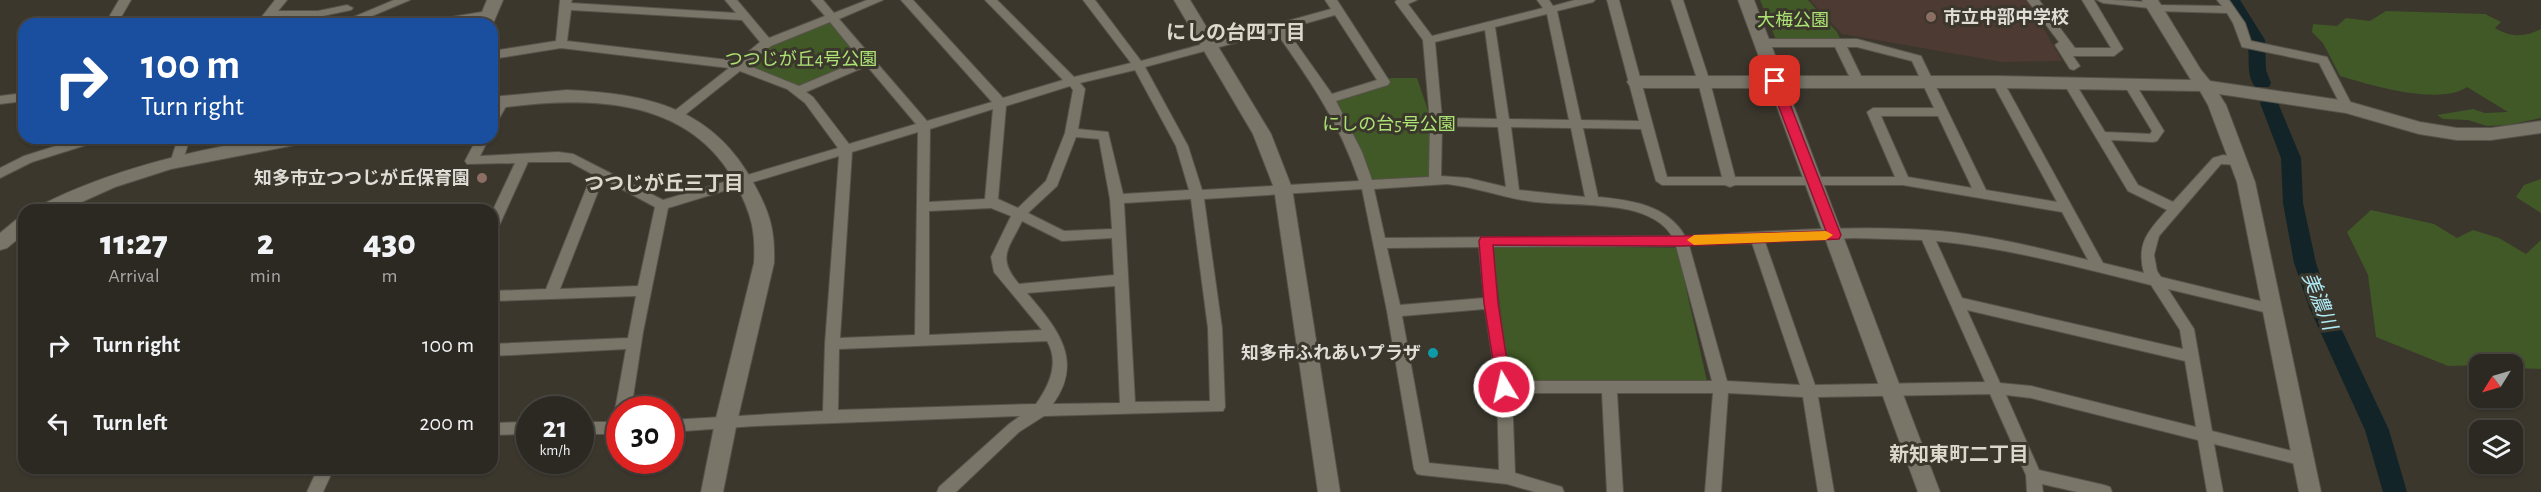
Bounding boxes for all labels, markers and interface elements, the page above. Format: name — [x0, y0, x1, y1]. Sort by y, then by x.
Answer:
place label: 市立中部中学校 — [1943, 7, 2069, 27]
park label: 大梅公園 — [1757, 10, 1829, 30]
marker: 市立中部中学校 — [1924, 10, 1938, 24]
district label: にしの台四丁目 — [1166, 22, 1306, 43]
icon: right — [42, 42, 120, 120]
text: 100 m — [141, 44, 240, 86]
park label: つつじが丘4号公園 — [725, 49, 877, 69]
pin — [1749, 55, 1800, 106]
icon: arrive — [1758, 64, 1791, 97]
text: Turn right — [141, 93, 244, 120]
park label: にしの台5号公園 — [1322, 114, 1456, 134]
place label: 知多市立つつじが丘保育園 — [254, 168, 470, 188]
marker: 知多市立つつじが丘保育園 — [475, 171, 489, 185]
district label: つつじが丘三丁目 — [584, 172, 744, 194]
text: 11:27 — [100, 225, 168, 261]
text: 2 — [257, 225, 274, 261]
text: 430 — [363, 225, 416, 261]
text: Arrival — [108, 266, 160, 286]
text: min — [250, 266, 281, 286]
text: m — [381, 266, 397, 286]
water label: 美濃川 — [2299, 269, 2341, 335]
icon: right — [42, 329, 75, 362]
text: Turn right — [93, 334, 180, 356]
text: 100 m — [422, 334, 474, 356]
place label: 知多市ふれあいプラザ — [1241, 343, 1421, 363]
marker: 知多市ふれあいプラザ — [1426, 346, 1440, 360]
north arrow — [2469, 354, 2523, 408]
map controls — [2469, 354, 2523, 474]
position arrow — [1472, 355, 1536, 419]
speed limit sign: 30 — [606, 396, 684, 474]
icon: left — [42, 407, 75, 440]
text: Turn left — [93, 412, 167, 434]
text: 200 m — [420, 412, 474, 434]
text: 21 — [543, 413, 567, 443]
button: layers — [2469, 420, 2523, 474]
text: km/h — [540, 443, 570, 458]
district label: 新知東町二丁目 — [1889, 444, 2029, 465]

